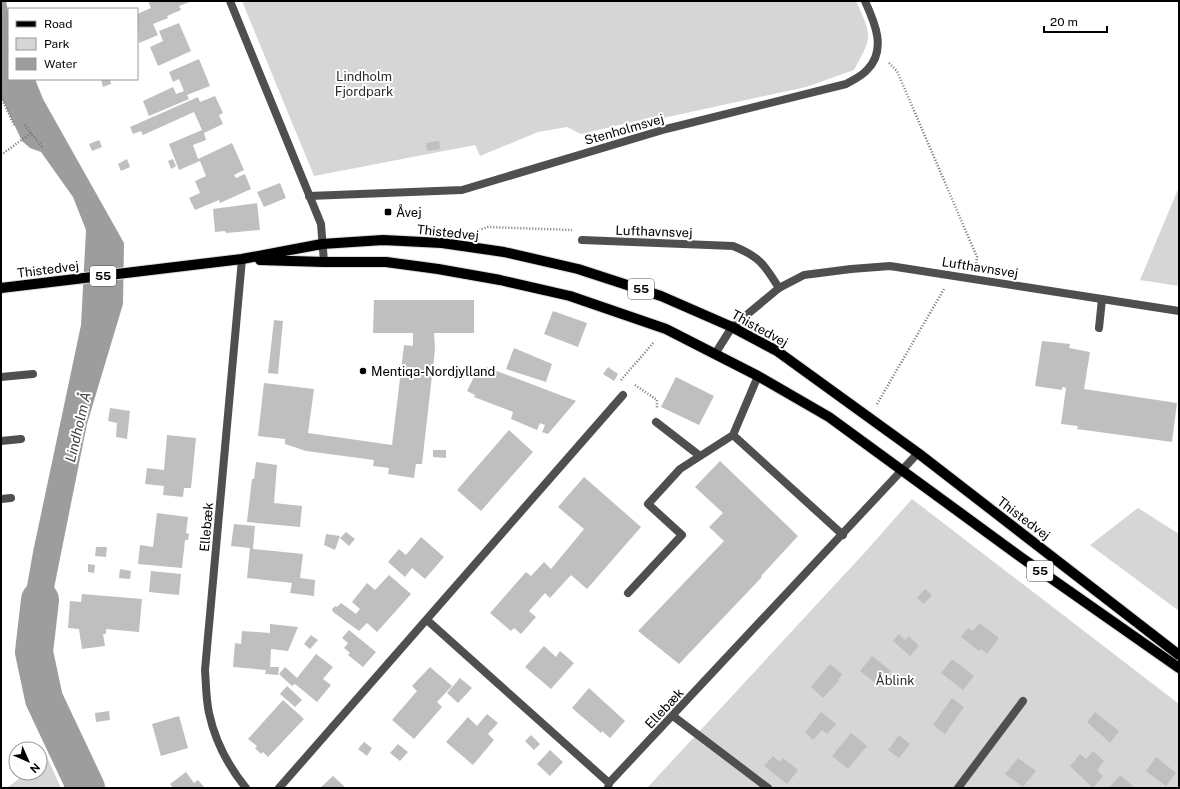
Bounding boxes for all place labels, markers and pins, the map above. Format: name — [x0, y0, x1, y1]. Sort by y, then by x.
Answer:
place label: Åvej — [396, 204, 422, 220]
marker: Åvej — [383, 207, 393, 217]
place label: Mentiqa-Nordjylland — [371, 364, 495, 379]
marker: Mentiqa-Nordjylland — [358, 366, 368, 376]

